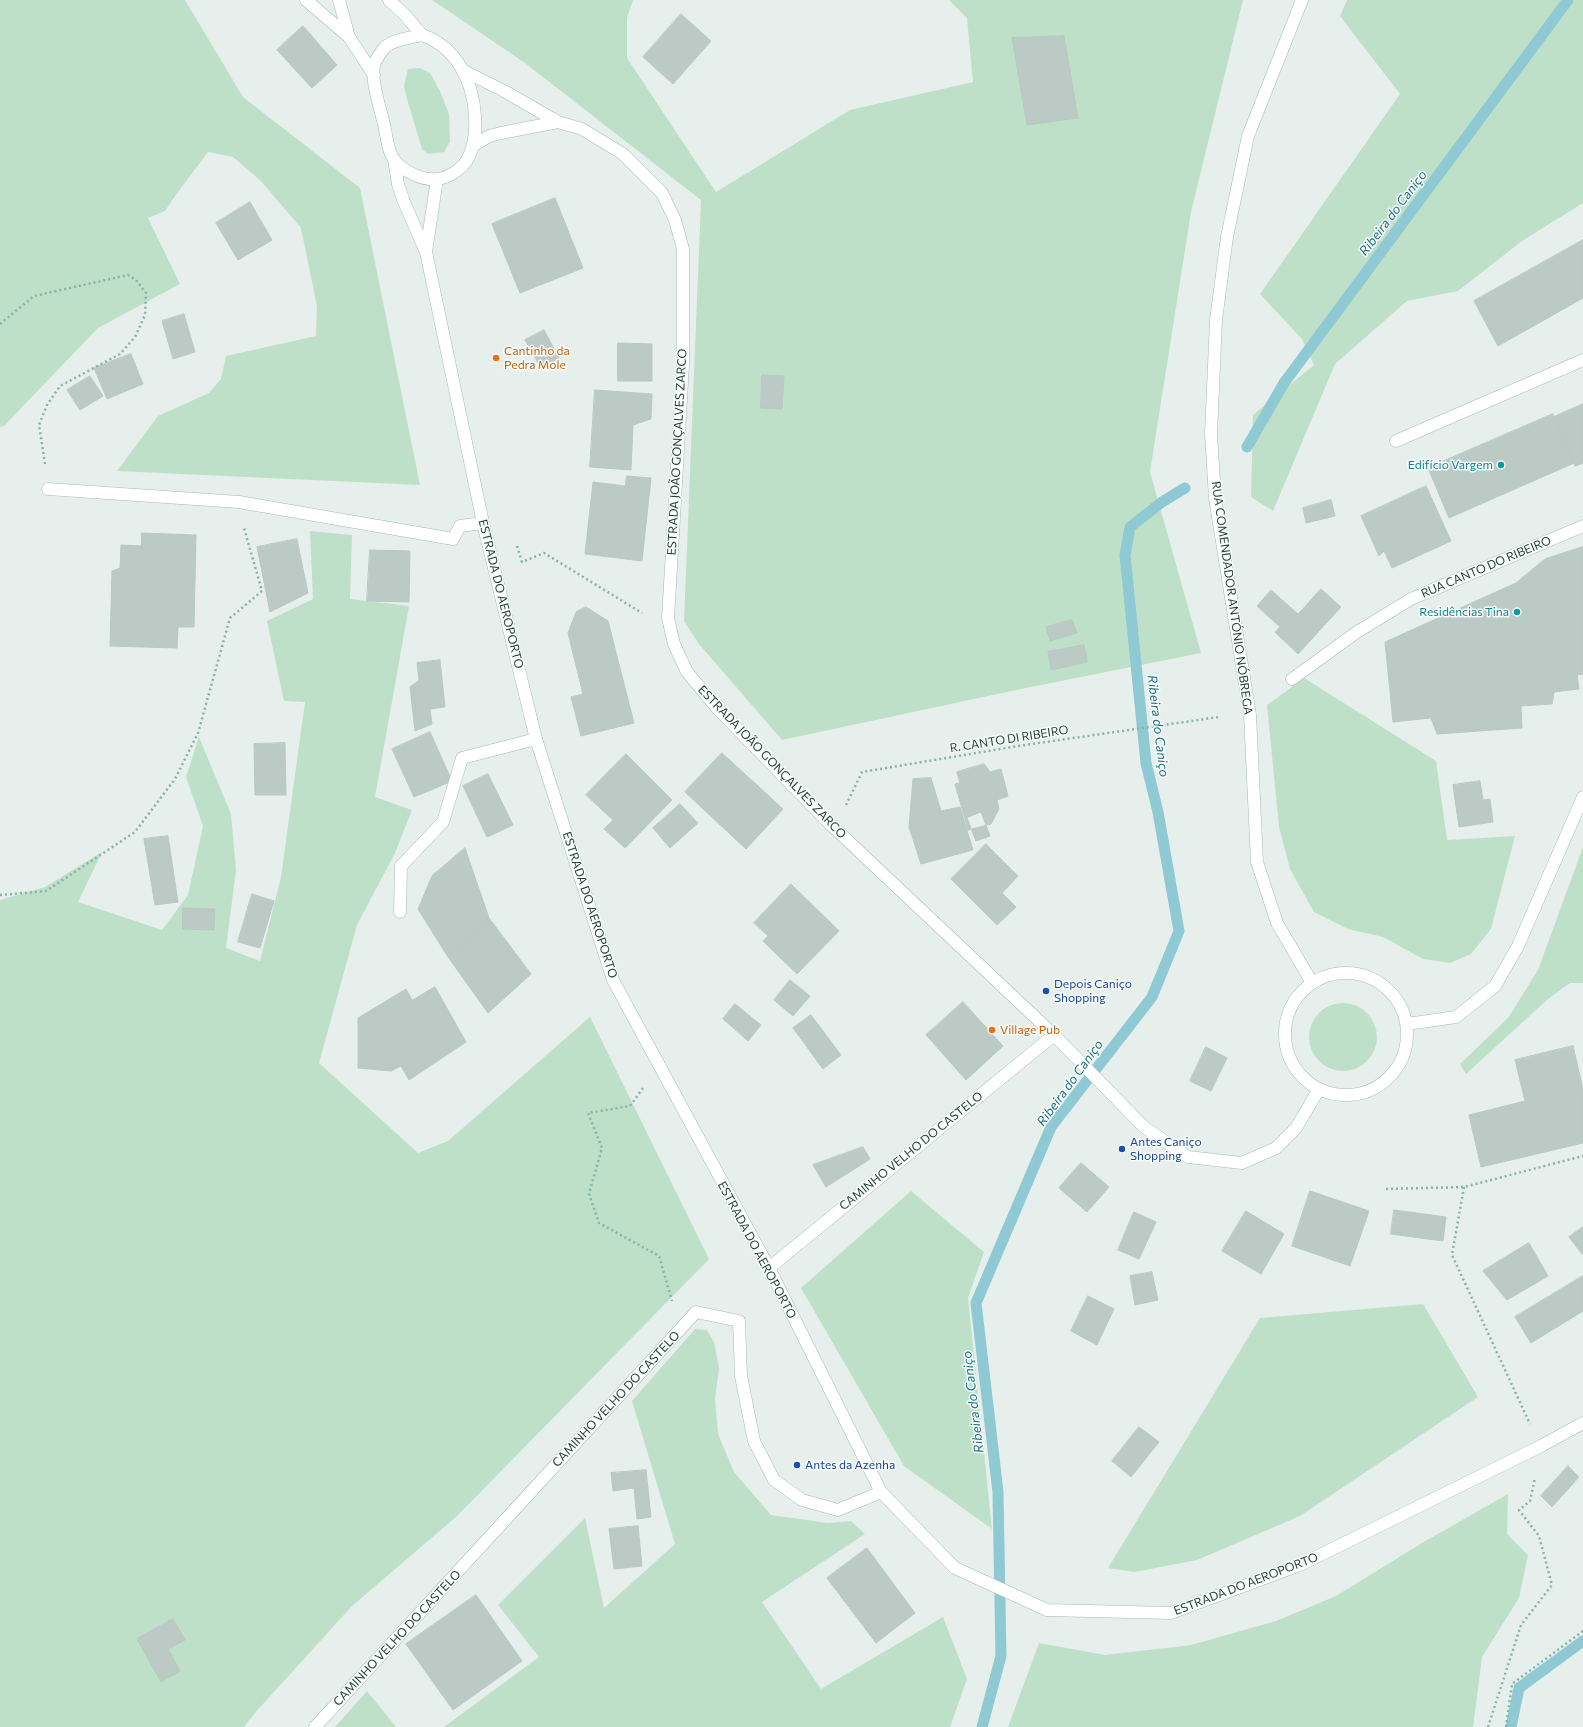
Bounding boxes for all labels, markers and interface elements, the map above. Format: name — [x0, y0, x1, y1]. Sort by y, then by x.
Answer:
water label: Ribeira do Caniço — [1356, 167, 1430, 259]
place label: Cantinho da Pedra Mole — [504, 344, 570, 372]
street label: ESTRADA JOÃO GONÇALVES ZARCO — [664, 348, 690, 556]
marker: Cantinho da Pedra Mole — [491, 353, 501, 363]
place label: Edifício Vargem — [1408, 458, 1493, 472]
marker: Edifício Vargem — [1496, 460, 1506, 470]
street label: RUA COMENDADOR ANTÓNIO NÓBREGA — [1208, 480, 1256, 716]
street label: ESTRADA DO AEROPORTO — [475, 518, 527, 670]
street label: RUA CANTO DO RIBEIRO — [1419, 533, 1553, 601]
place label: Residências Tina — [1419, 605, 1509, 619]
marker: Residências Tina — [1512, 607, 1522, 617]
water label: Ribeira do Caniço — [1144, 674, 1172, 778]
street label: ESTRADA JOÃO GONÇALVES ZARCO — [695, 683, 849, 841]
street label: R. CANTO DI RIBEIRO — [949, 723, 1069, 755]
street label: ESTRADA DO AEROPORTO — [559, 830, 621, 980]
place label: Depois Caniço Shopping — [1054, 977, 1132, 1005]
marker: Depois Caniço Shopping — [1041, 986, 1051, 996]
place label: Village Pub — [1000, 1023, 1060, 1037]
marker: Village Pub — [987, 1025, 997, 1035]
water label: Ribeira do Caniço — [1033, 1037, 1107, 1129]
street label: CAMINHO VELHO DO CASTELO — [836, 1089, 986, 1213]
place label: Antes Caniço Shopping — [1130, 1135, 1202, 1163]
marker: Antes Caniço Shopping — [1117, 1144, 1127, 1154]
street label: ESTRADA DO AEROPORTO — [715, 1179, 799, 1321]
street label: CAMINHO VELHO DO CASTELO — [549, 1328, 683, 1470]
water label: Ribeira do Caniço — [959, 1350, 987, 1454]
place label: Antes da Azenha — [805, 1458, 895, 1472]
marker: Antes da Azenha — [792, 1460, 802, 1470]
street label: ESTRADA DO AEROPORTO — [1172, 1550, 1320, 1618]
street label: CAMINHO VELHO DO CASTELO — [330, 1567, 464, 1709]

